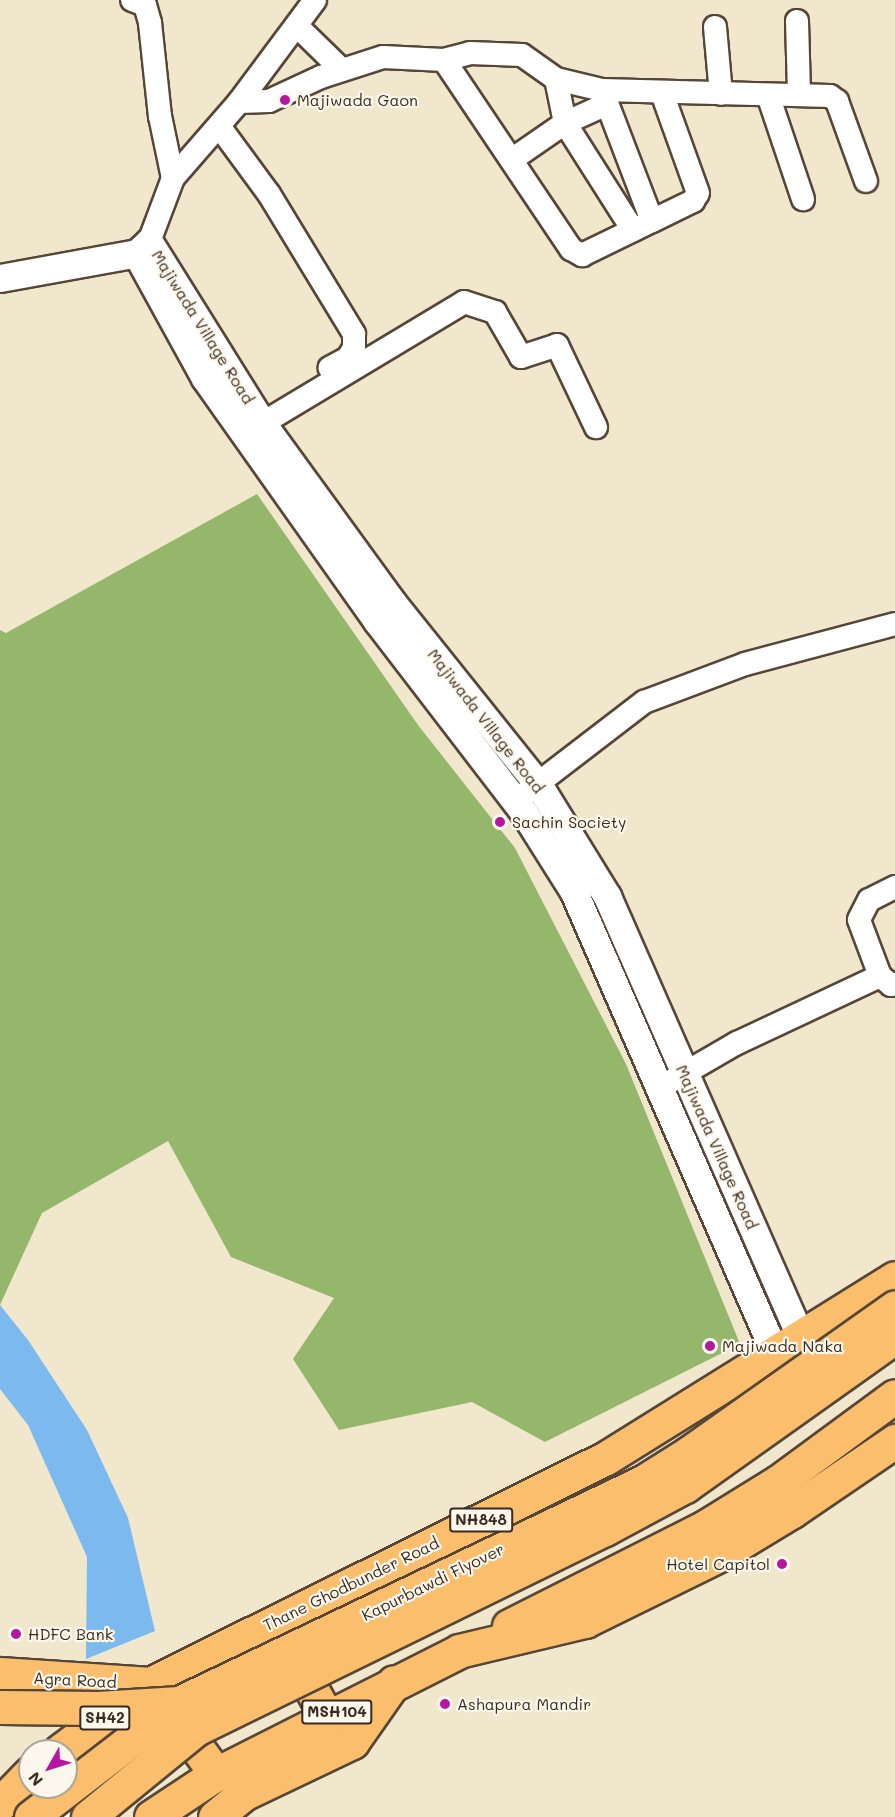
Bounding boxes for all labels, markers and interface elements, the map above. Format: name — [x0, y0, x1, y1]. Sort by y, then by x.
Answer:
place label: Majiwada Gaon — [297, 90, 418, 110]
marker: Majiwada Gaon — [278, 93, 292, 107]
street label: Majiwada Village Road — [148, 246, 258, 408]
street label: Majiwada Village Road — [424, 645, 548, 797]
place label: Sachin Society — [512, 812, 626, 832]
marker: Sachin Society — [493, 815, 507, 829]
street label: Majiwada Village Road — [672, 1062, 762, 1232]
place label: Majiwada Naka — [722, 1336, 843, 1356]
marker: Majiwada Naka — [703, 1339, 717, 1353]
road number: NH848 — [448, 1508, 514, 1532]
street label: Thane Ghodbunder Road — [260, 1533, 442, 1635]
street label: Kapurbawdi Flyover — [359, 1539, 507, 1625]
place label: Hotel Capitol — [666, 1554, 770, 1574]
marker: Hotel Capitol — [775, 1557, 789, 1571]
place label: HDFC Bank — [28, 1624, 113, 1644]
marker: HDFC Bank — [9, 1627, 23, 1641]
street label: Agra Road — [33, 1668, 117, 1692]
place label: Ashapura Mandir — [457, 1694, 591, 1714]
marker: Ashapura Mandir — [438, 1697, 452, 1711]
road number: MSH104 — [301, 1700, 373, 1724]
road number: SH42 — [78, 1706, 132, 1730]
north arrow — [18, 1739, 78, 1799]
text: N — [23, 1768, 47, 1791]

